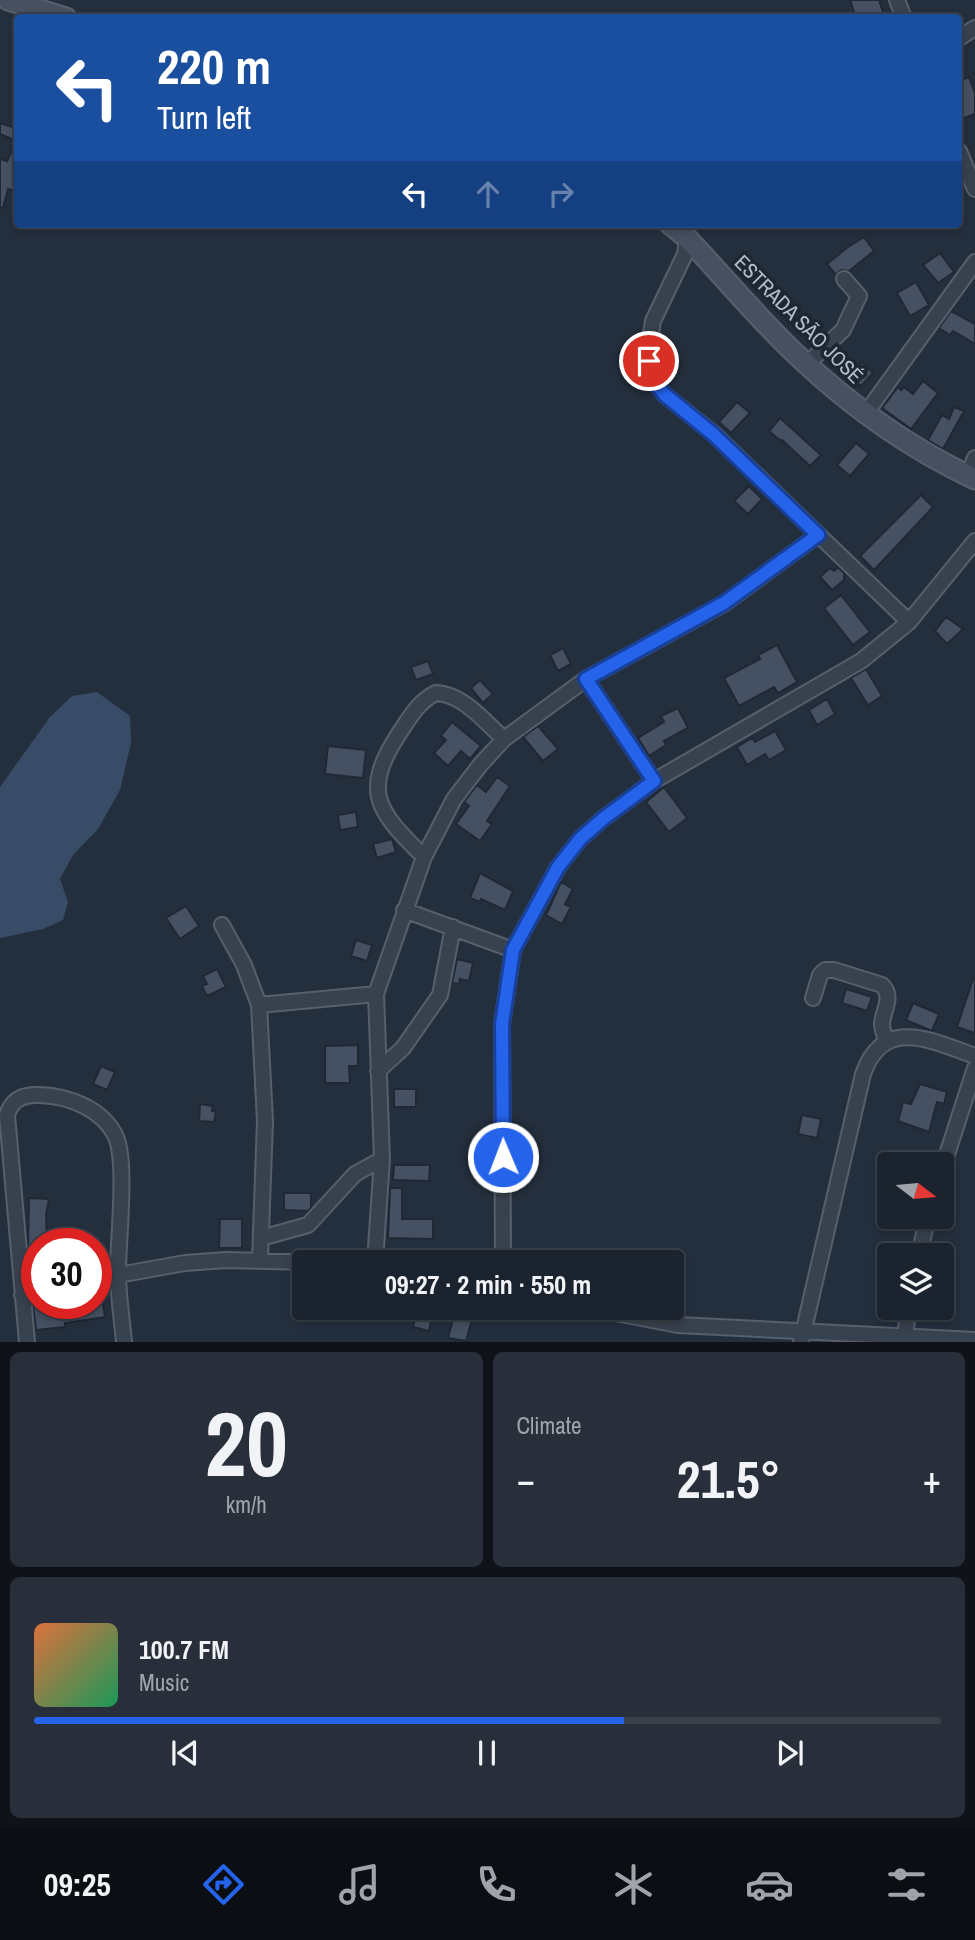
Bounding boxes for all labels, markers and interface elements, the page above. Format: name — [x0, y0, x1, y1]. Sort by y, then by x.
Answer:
text: 220 m — [157, 33, 271, 99]
icon: left — [42, 42, 133, 133]
text: Turn left — [157, 96, 251, 139]
icon: left — [396, 175, 434, 213]
icon: ahead — [469, 175, 507, 213]
icon: right — [542, 175, 580, 213]
street label: ESTRADA SÃO JOSÉ — [728, 248, 870, 390]
pin — [619, 331, 679, 391]
icon: arrive — [630, 342, 668, 380]
position arrow — [466, 1120, 540, 1194]
north arrow — [877, 1152, 954, 1228]
map controls — [877, 1152, 954, 1320]
speed limit sign: 30 — [21, 1228, 112, 1319]
button: layers — [877, 1243, 954, 1320]
text: 09:27 · 2 min · 550 m — [385, 1267, 591, 1302]
text: 20 — [205, 1382, 288, 1504]
text: Climate — [517, 1410, 581, 1441]
text: 21.5° — [677, 1444, 781, 1514]
text: − — [517, 1454, 535, 1505]
text: + — [923, 1454, 941, 1505]
text: km/h — [226, 1489, 267, 1520]
text: 100.7 FM — [139, 1632, 229, 1667]
text: Music — [139, 1667, 189, 1698]
icon: previous — [166, 1734, 204, 1772]
icon: pause — [468, 1734, 506, 1772]
icon: next — [771, 1734, 809, 1772]
icon: directions — [199, 1860, 248, 1909]
icon: music — [335, 1860, 384, 1909]
icon: phone — [472, 1860, 521, 1909]
icon: climate — [609, 1860, 658, 1909]
icon: car — [745, 1860, 794, 1909]
icon: filters — [882, 1860, 931, 1909]
text: 09:25 — [44, 1863, 111, 1906]

